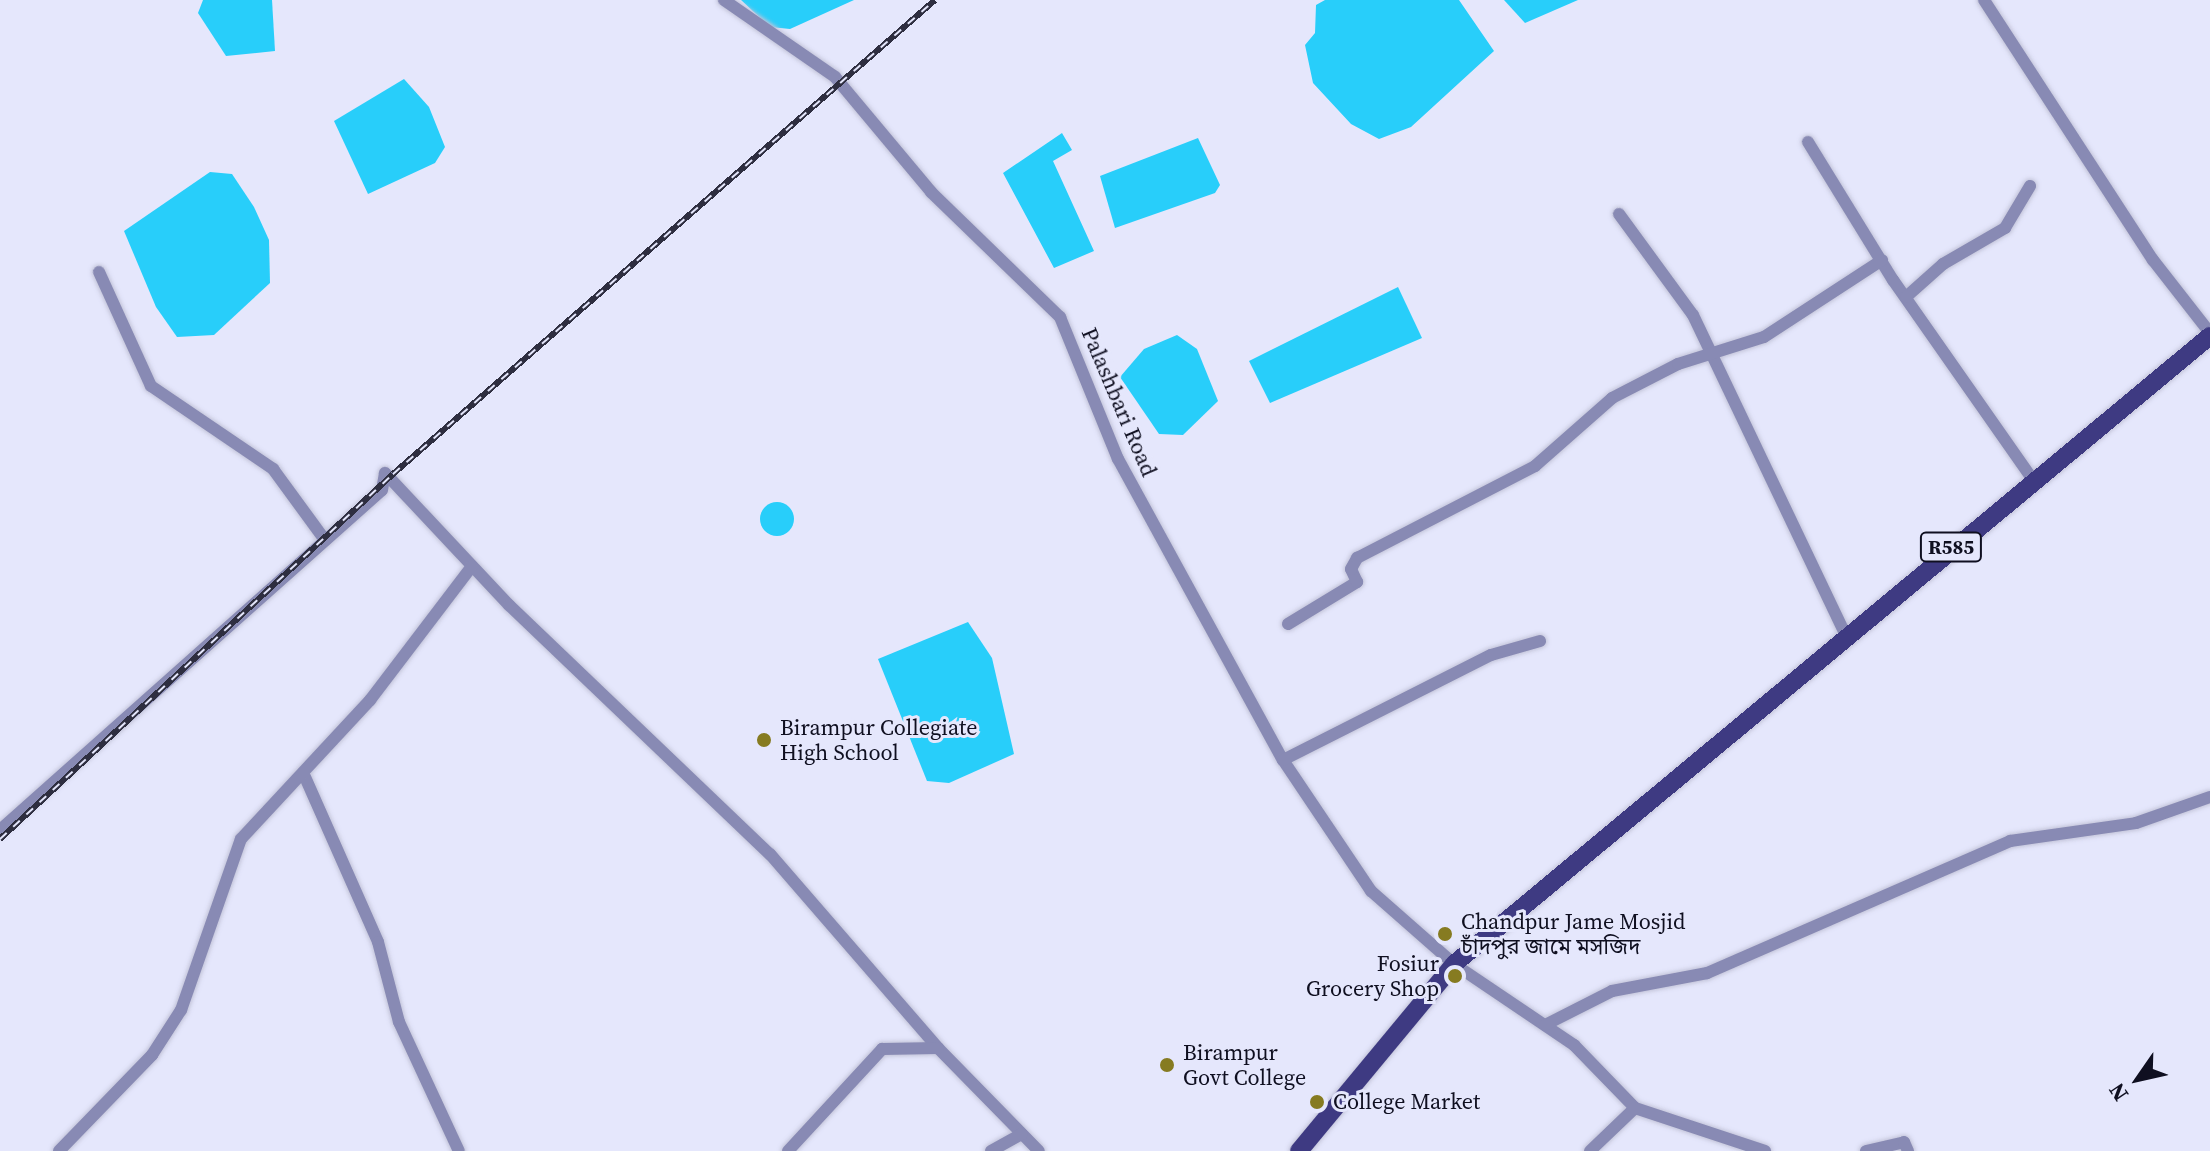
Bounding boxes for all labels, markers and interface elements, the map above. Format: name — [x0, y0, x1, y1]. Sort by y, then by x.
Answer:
street label: Palashbari Road — [1076, 324, 1162, 480]
road number: R585 — [1919, 531, 1983, 563]
place label: Birampur Collegiate High School — [780, 714, 977, 766]
marker: Birampur Collegiate High School — [755, 731, 773, 749]
place label: Chandpur Jame Mosjid চাঁদপুর জামে মসজিদ — [1461, 908, 1685, 960]
marker: Chandpur Jame Mosjid চাঁদপুর জামে মসজিদ — [1436, 925, 1454, 943]
place label: Fosiur Grocery Shop — [1306, 950, 1439, 1002]
marker: Fosiur Grocery Shop — [1446, 967, 1464, 985]
place label: Birampur Govt College — [1183, 1039, 1306, 1090]
north arrow — [2098, 1039, 2178, 1119]
marker: Birampur Govt College — [1158, 1056, 1176, 1074]
text: N — [2101, 1077, 2135, 1107]
place label: College Market — [1333, 1089, 1480, 1115]
marker: College Market — [1308, 1093, 1326, 1111]

